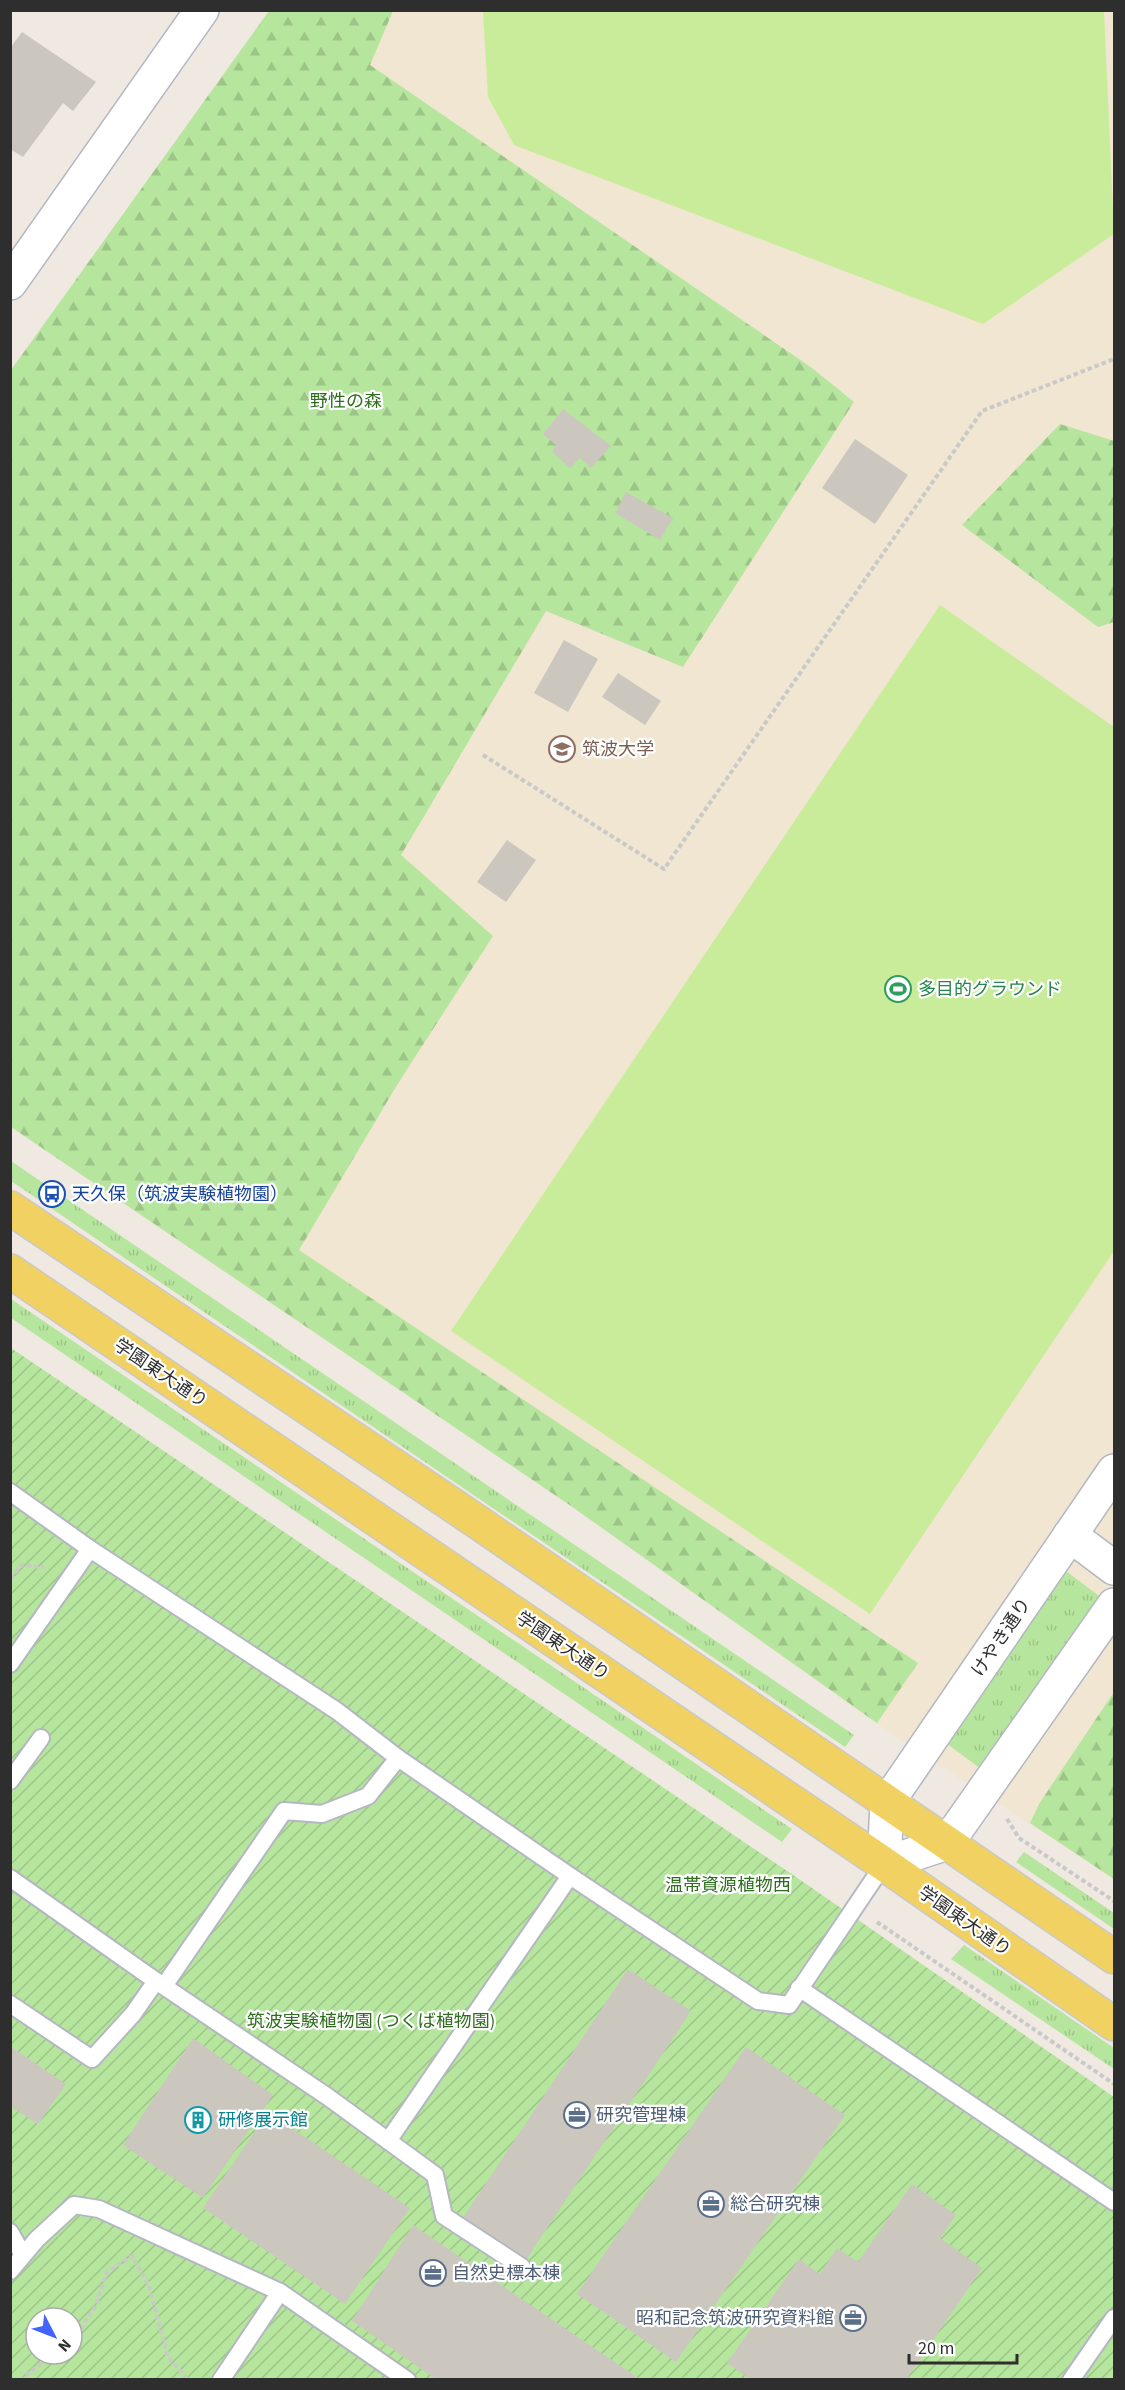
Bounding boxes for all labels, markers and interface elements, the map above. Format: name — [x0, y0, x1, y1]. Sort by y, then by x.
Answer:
park label: 野性の森 — [310, 389, 382, 414]
school or university icon: 筑波大学 — [547, 734, 577, 764]
place label: 筑波大学 — [582, 737, 654, 762]
sports icon: 多目的グラウンド — [883, 974, 913, 1004]
place label: 多目的グラウンド — [918, 977, 1062, 1002]
bus stop icon: 天久保（筑波実験植物園） — [37, 1179, 67, 1209]
place label: 天久保（筑波実験植物園） — [72, 1182, 288, 1207]
street label: 学園東大通り — [109, 1333, 212, 1414]
street label: けやき通り — [966, 1593, 1037, 1682]
street label: 学園東大通り — [511, 1606, 614, 1687]
park label: 温帯資源植物西 — [665, 1873, 791, 1898]
street label: 学園東大通り — [913, 1880, 1016, 1963]
park label: 筑波実験植物園 (つくば植物園) — [247, 2009, 495, 2034]
office icon: 研究管理棟 — [562, 2100, 592, 2130]
place label: 研究管理棟 — [596, 2103, 686, 2128]
building icon: 研修展示館 — [183, 2105, 213, 2135]
place label: 研修展示館 — [218, 2108, 308, 2133]
office icon: 総合研究棟 — [696, 2189, 726, 2219]
place label: 総合研究棟 — [730, 2192, 820, 2217]
office icon: 自然史標本棟 — [418, 2258, 448, 2288]
place label: 自然史標本棟 — [452, 2261, 560, 2286]
office icon: 昭和記念筑波研究資料館 — [838, 2303, 868, 2333]
north arrow — [24, 2306, 84, 2366]
place label: 昭和記念筑波研究資料館 — [636, 2306, 834, 2331]
scale bar — [909, 2327, 1017, 2365]
text: N — [53, 2334, 76, 2357]
text: 20 m — [918, 2336, 954, 2361]

